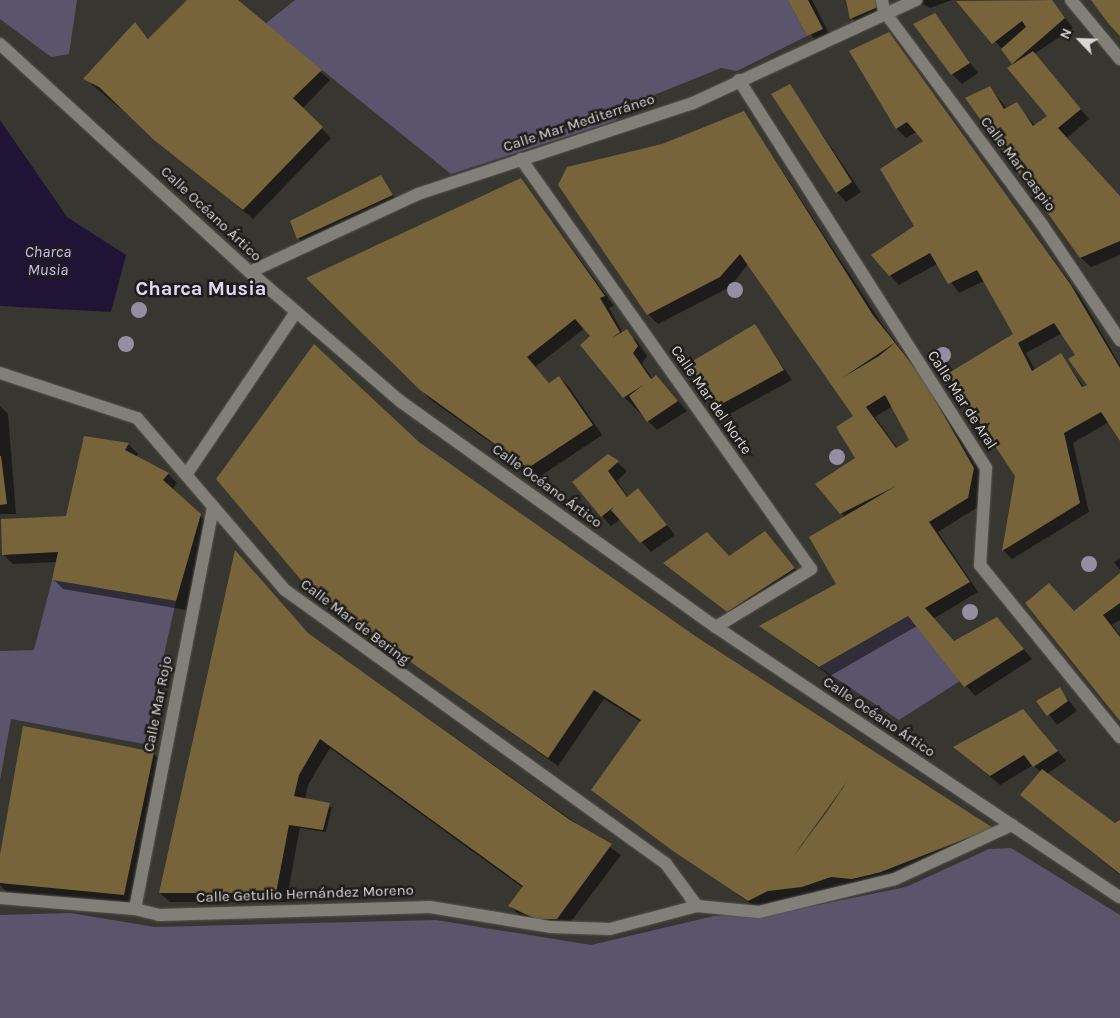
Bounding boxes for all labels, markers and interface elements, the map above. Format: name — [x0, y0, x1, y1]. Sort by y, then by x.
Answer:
north arrow — [1055, 15, 1105, 65]
text: N — [1056, 26, 1076, 42]
street label: Calle Mar Mediterráneo — [501, 90, 657, 156]
street label: Calle Mar Caspio — [977, 113, 1059, 215]
street label: Calle Océano Ártico — [157, 163, 265, 265]
water label: Charca Musia — [25, 242, 71, 280]
district label: Charca Musia — [136, 276, 266, 300]
street label: Calle Mar del Norte — [667, 342, 755, 458]
street label: Calle Mar de Aral — [923, 347, 1001, 453]
street label: Calle Océano Ártico — [489, 440, 605, 532]
street label: Calle Mar de Bering — [297, 575, 413, 669]
street label: Calle Mar Rojo — [140, 655, 176, 753]
street label: Calle Océano Ártico — [819, 673, 939, 761]
street label: Calle Getulio Hernández Moreno — [196, 881, 414, 907]

